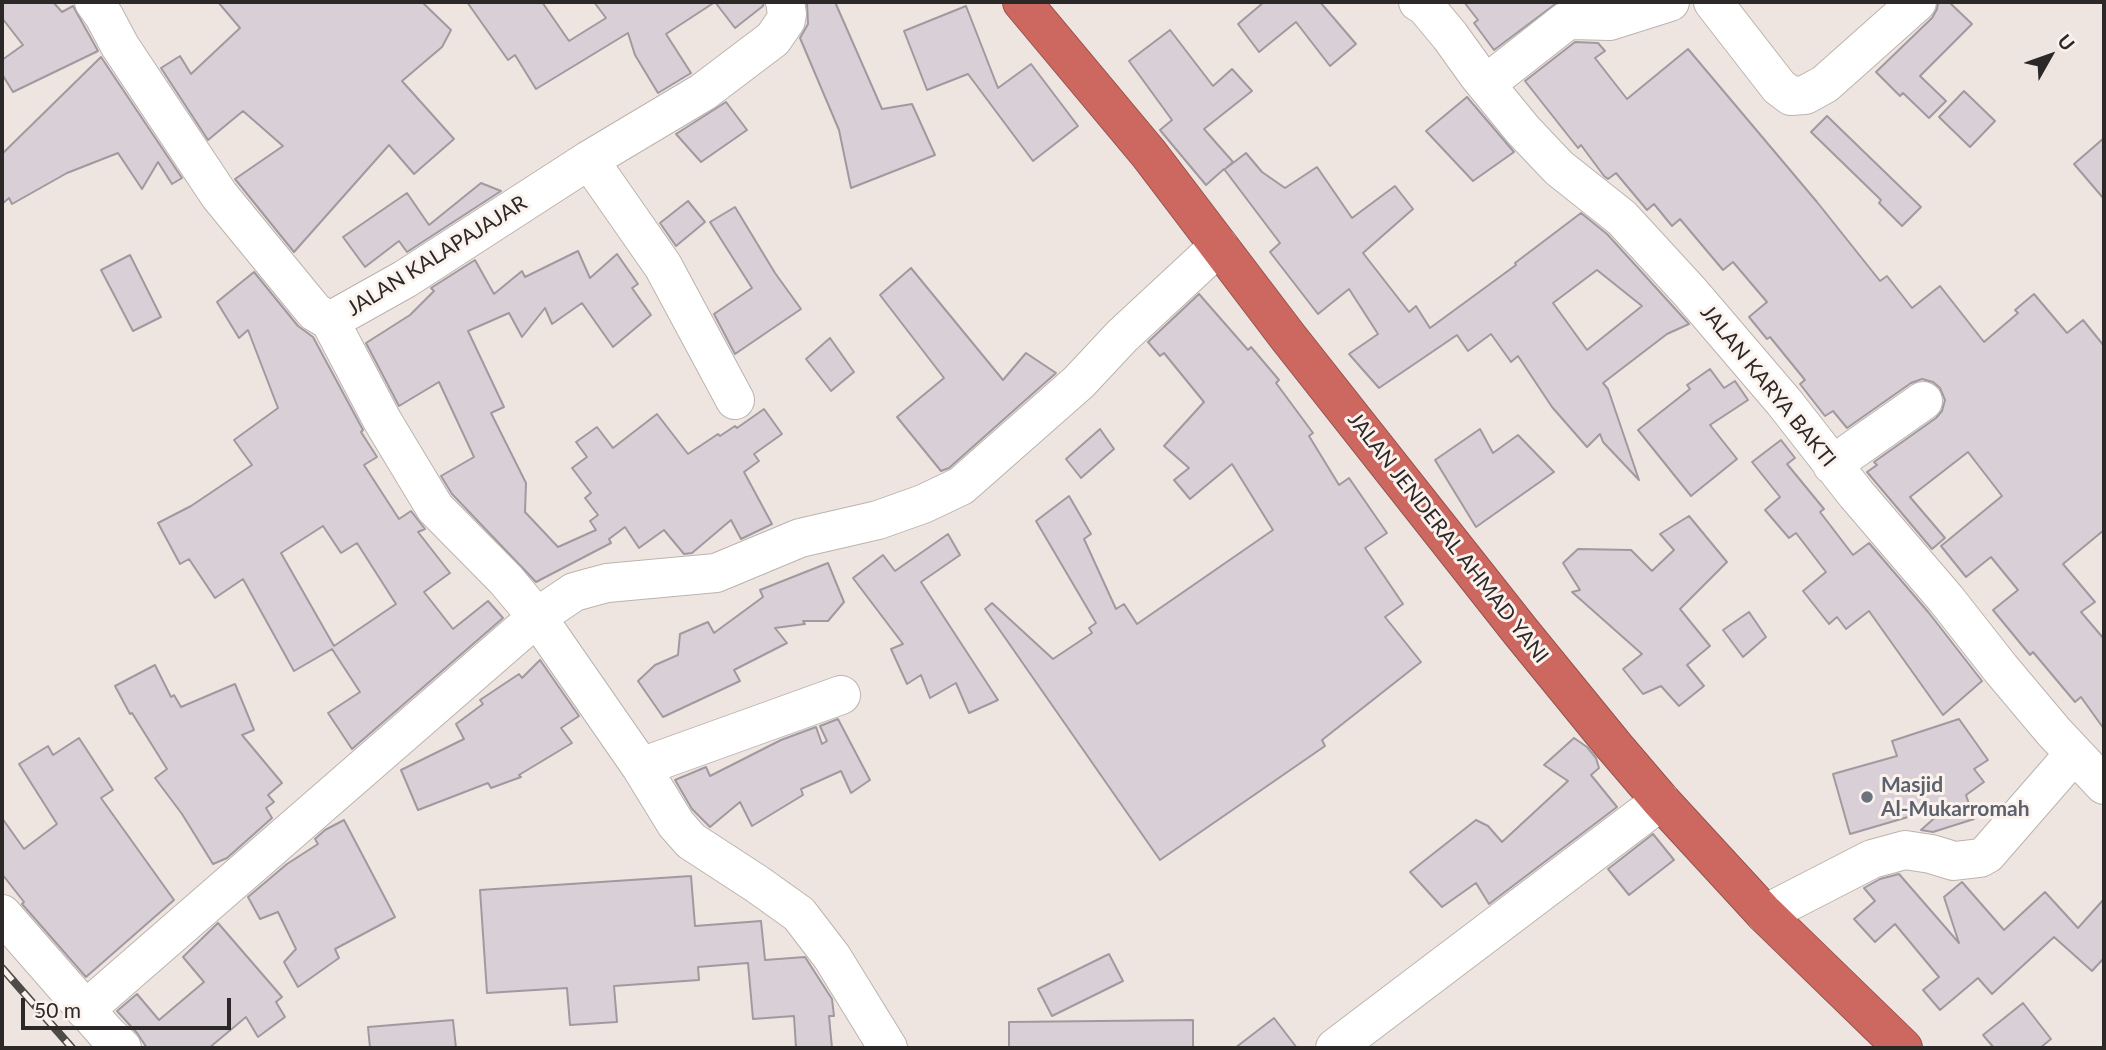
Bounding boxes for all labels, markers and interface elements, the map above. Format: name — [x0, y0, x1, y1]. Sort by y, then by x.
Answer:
north arrow — [2015, 21, 2085, 91]
text: U — [2053, 29, 2080, 55]
street label: JALAN KALAPAJAJAR — [342, 190, 532, 322]
street label: JALAN KARYA BAKTI — [1695, 300, 1841, 472]
street label: JALAN JENDERAL AHMAD YANI — [1342, 408, 1554, 668]
place label: Masjid Al-Mukarromah — [1881, 772, 2030, 822]
marker: Masjid Al-Mukarromah — [1859, 789, 1875, 805]
scale bar — [24, 984, 234, 1028]
text: 50 m — [34, 997, 81, 1022]

